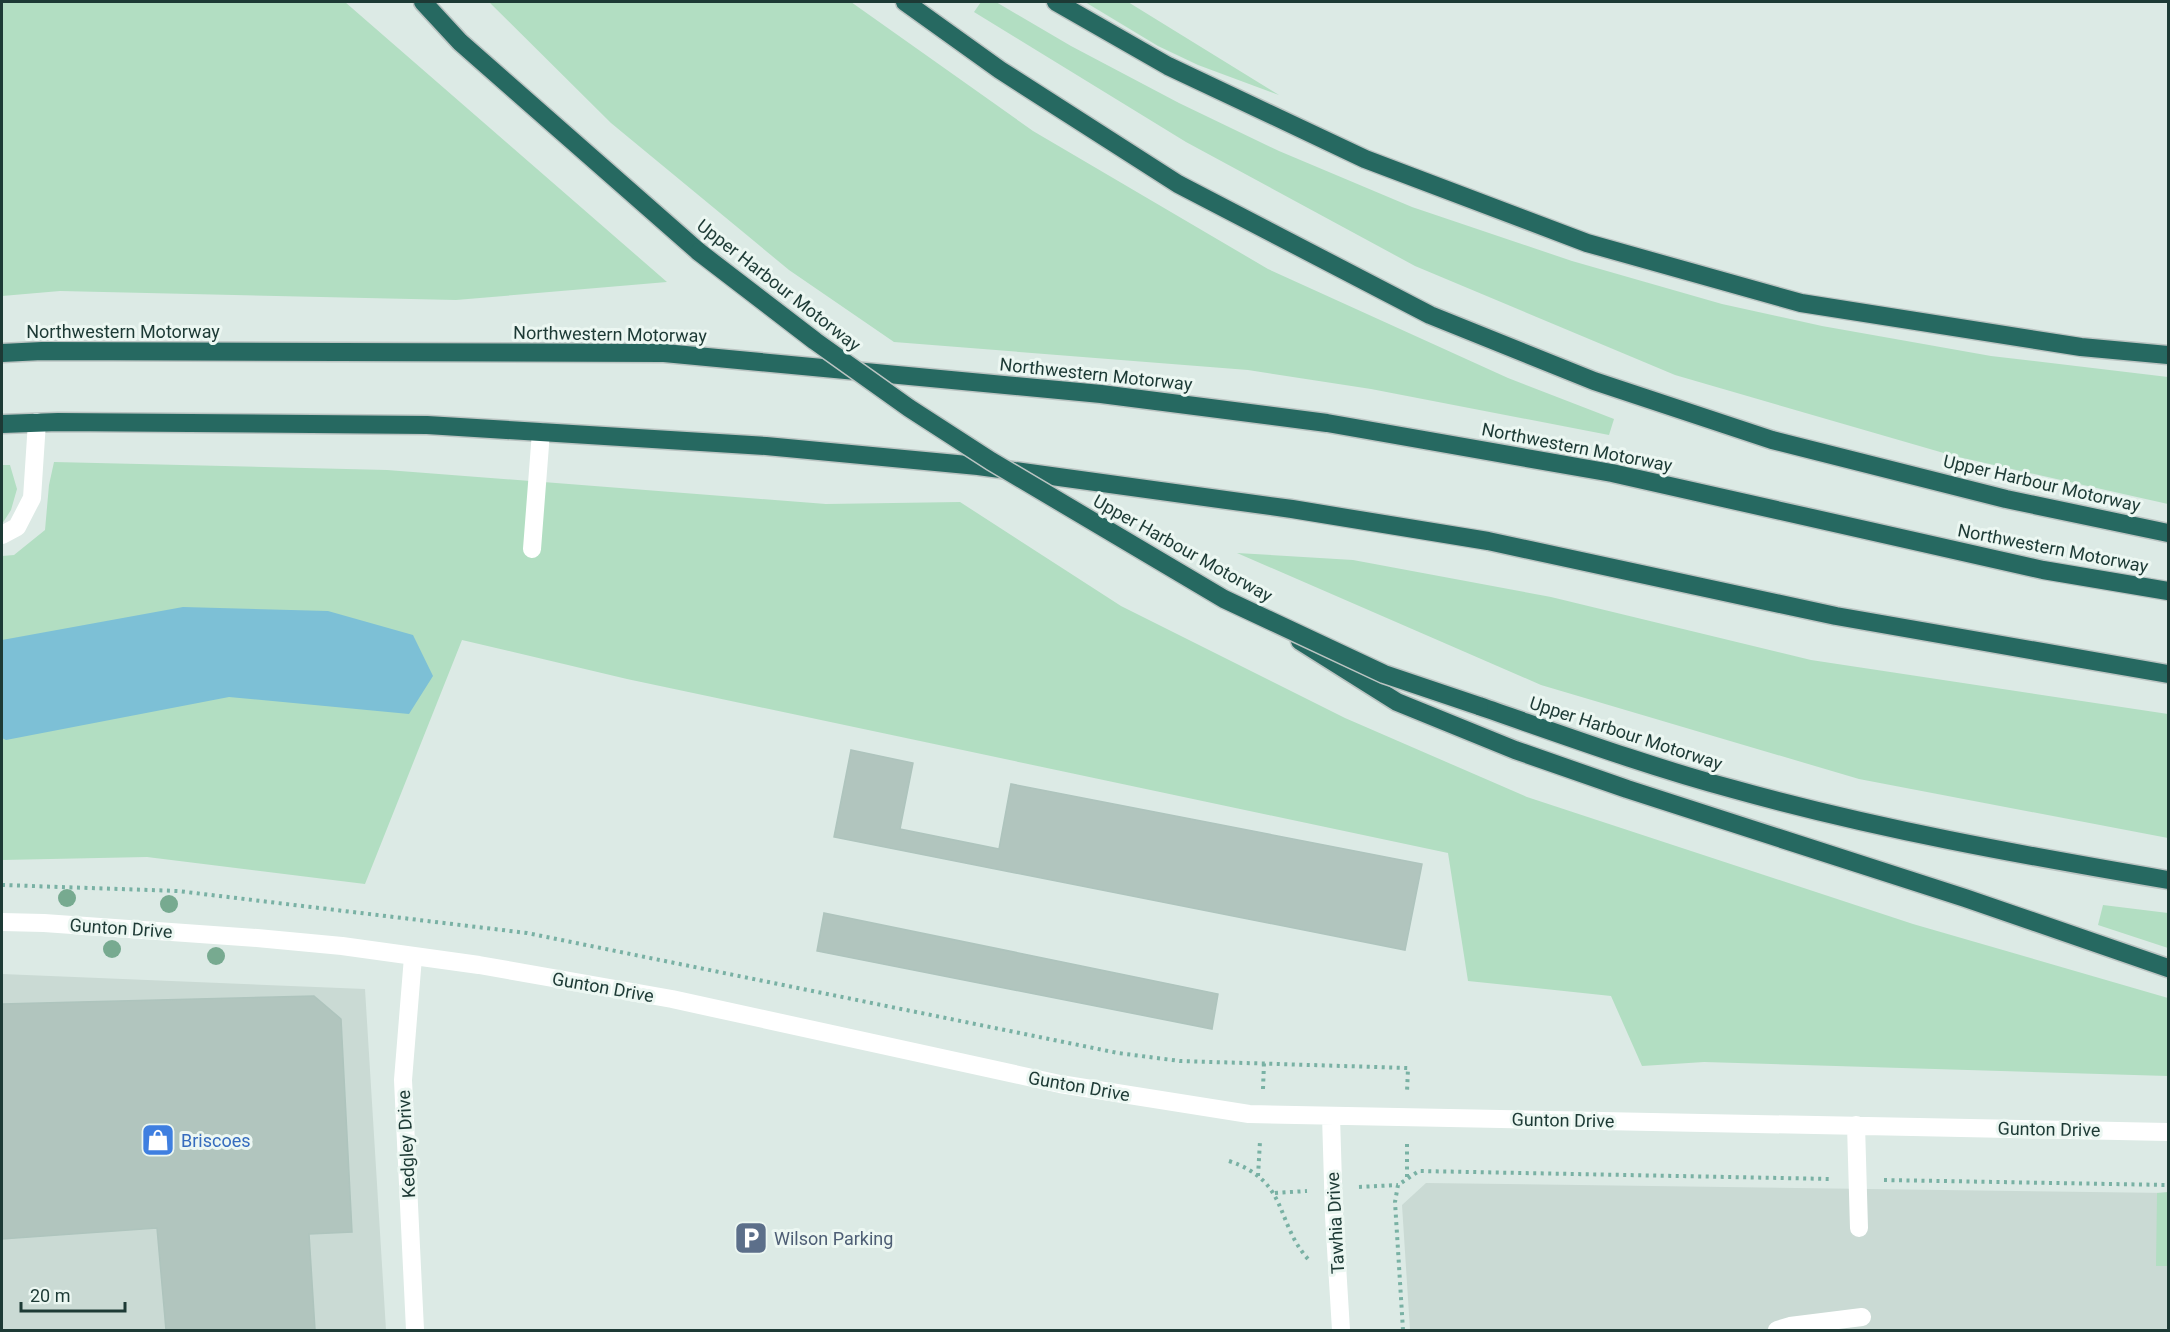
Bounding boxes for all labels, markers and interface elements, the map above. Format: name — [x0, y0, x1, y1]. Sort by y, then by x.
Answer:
street label: Upper Harbour Motorway — [693, 215, 865, 356]
street label: Northwestern Motorway — [26, 321, 220, 342]
street label: Northwestern Motorway — [513, 322, 707, 346]
street label: Northwestern Motorway — [999, 353, 1194, 395]
street label: Northwestern Motorway — [1480, 418, 1675, 476]
street label: Upper Harbour Motorway — [1941, 450, 2143, 516]
street label: Upper Harbour Motorway — [1090, 490, 1277, 606]
street label: Northwestern Motorway — [1956, 519, 2151, 577]
street label: Upper Harbour Motorway — [1527, 692, 1726, 774]
street label: Gunton Drive — [69, 914, 173, 942]
street label: Gunton Drive — [550, 968, 656, 1006]
street label: Gunton Drive — [1026, 1067, 1132, 1105]
street label: Kedgley Drive — [393, 1089, 419, 1199]
street label: Gunton Drive — [1511, 1109, 1615, 1131]
street label: Gunton Drive — [1997, 1118, 2101, 1140]
shop icon: Briscoes — [140, 1122, 176, 1158]
place label: Briscoes — [181, 1130, 251, 1151]
street label: Tawhia Drive — [1322, 1171, 1348, 1275]
parking icon: Wilson Parking — [733, 1220, 769, 1256]
place label: Wilson Parking — [774, 1228, 893, 1249]
scale bar — [21, 1275, 124, 1313]
text: 20 m — [30, 1285, 70, 1306]

